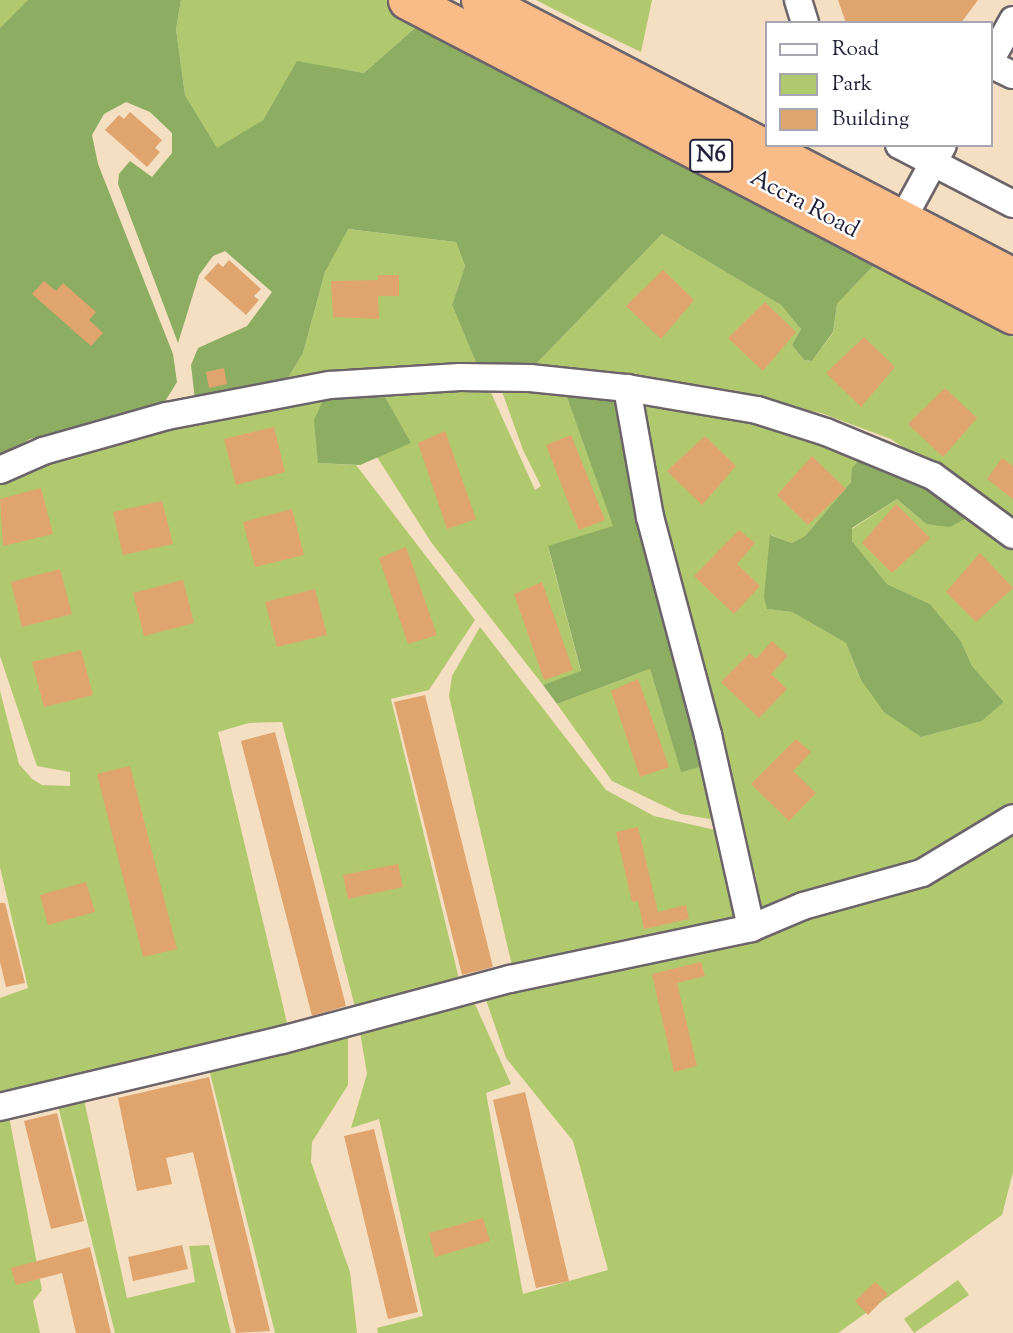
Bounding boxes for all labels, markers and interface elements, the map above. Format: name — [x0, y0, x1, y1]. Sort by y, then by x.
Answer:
legend — [764, 21, 992, 147]
text: Road — [832, 35, 879, 65]
text: Park — [832, 70, 872, 100]
text: Building — [832, 105, 909, 135]
road number: N6 — [688, 136, 734, 176]
street label: Accra Road — [745, 164, 863, 246]

